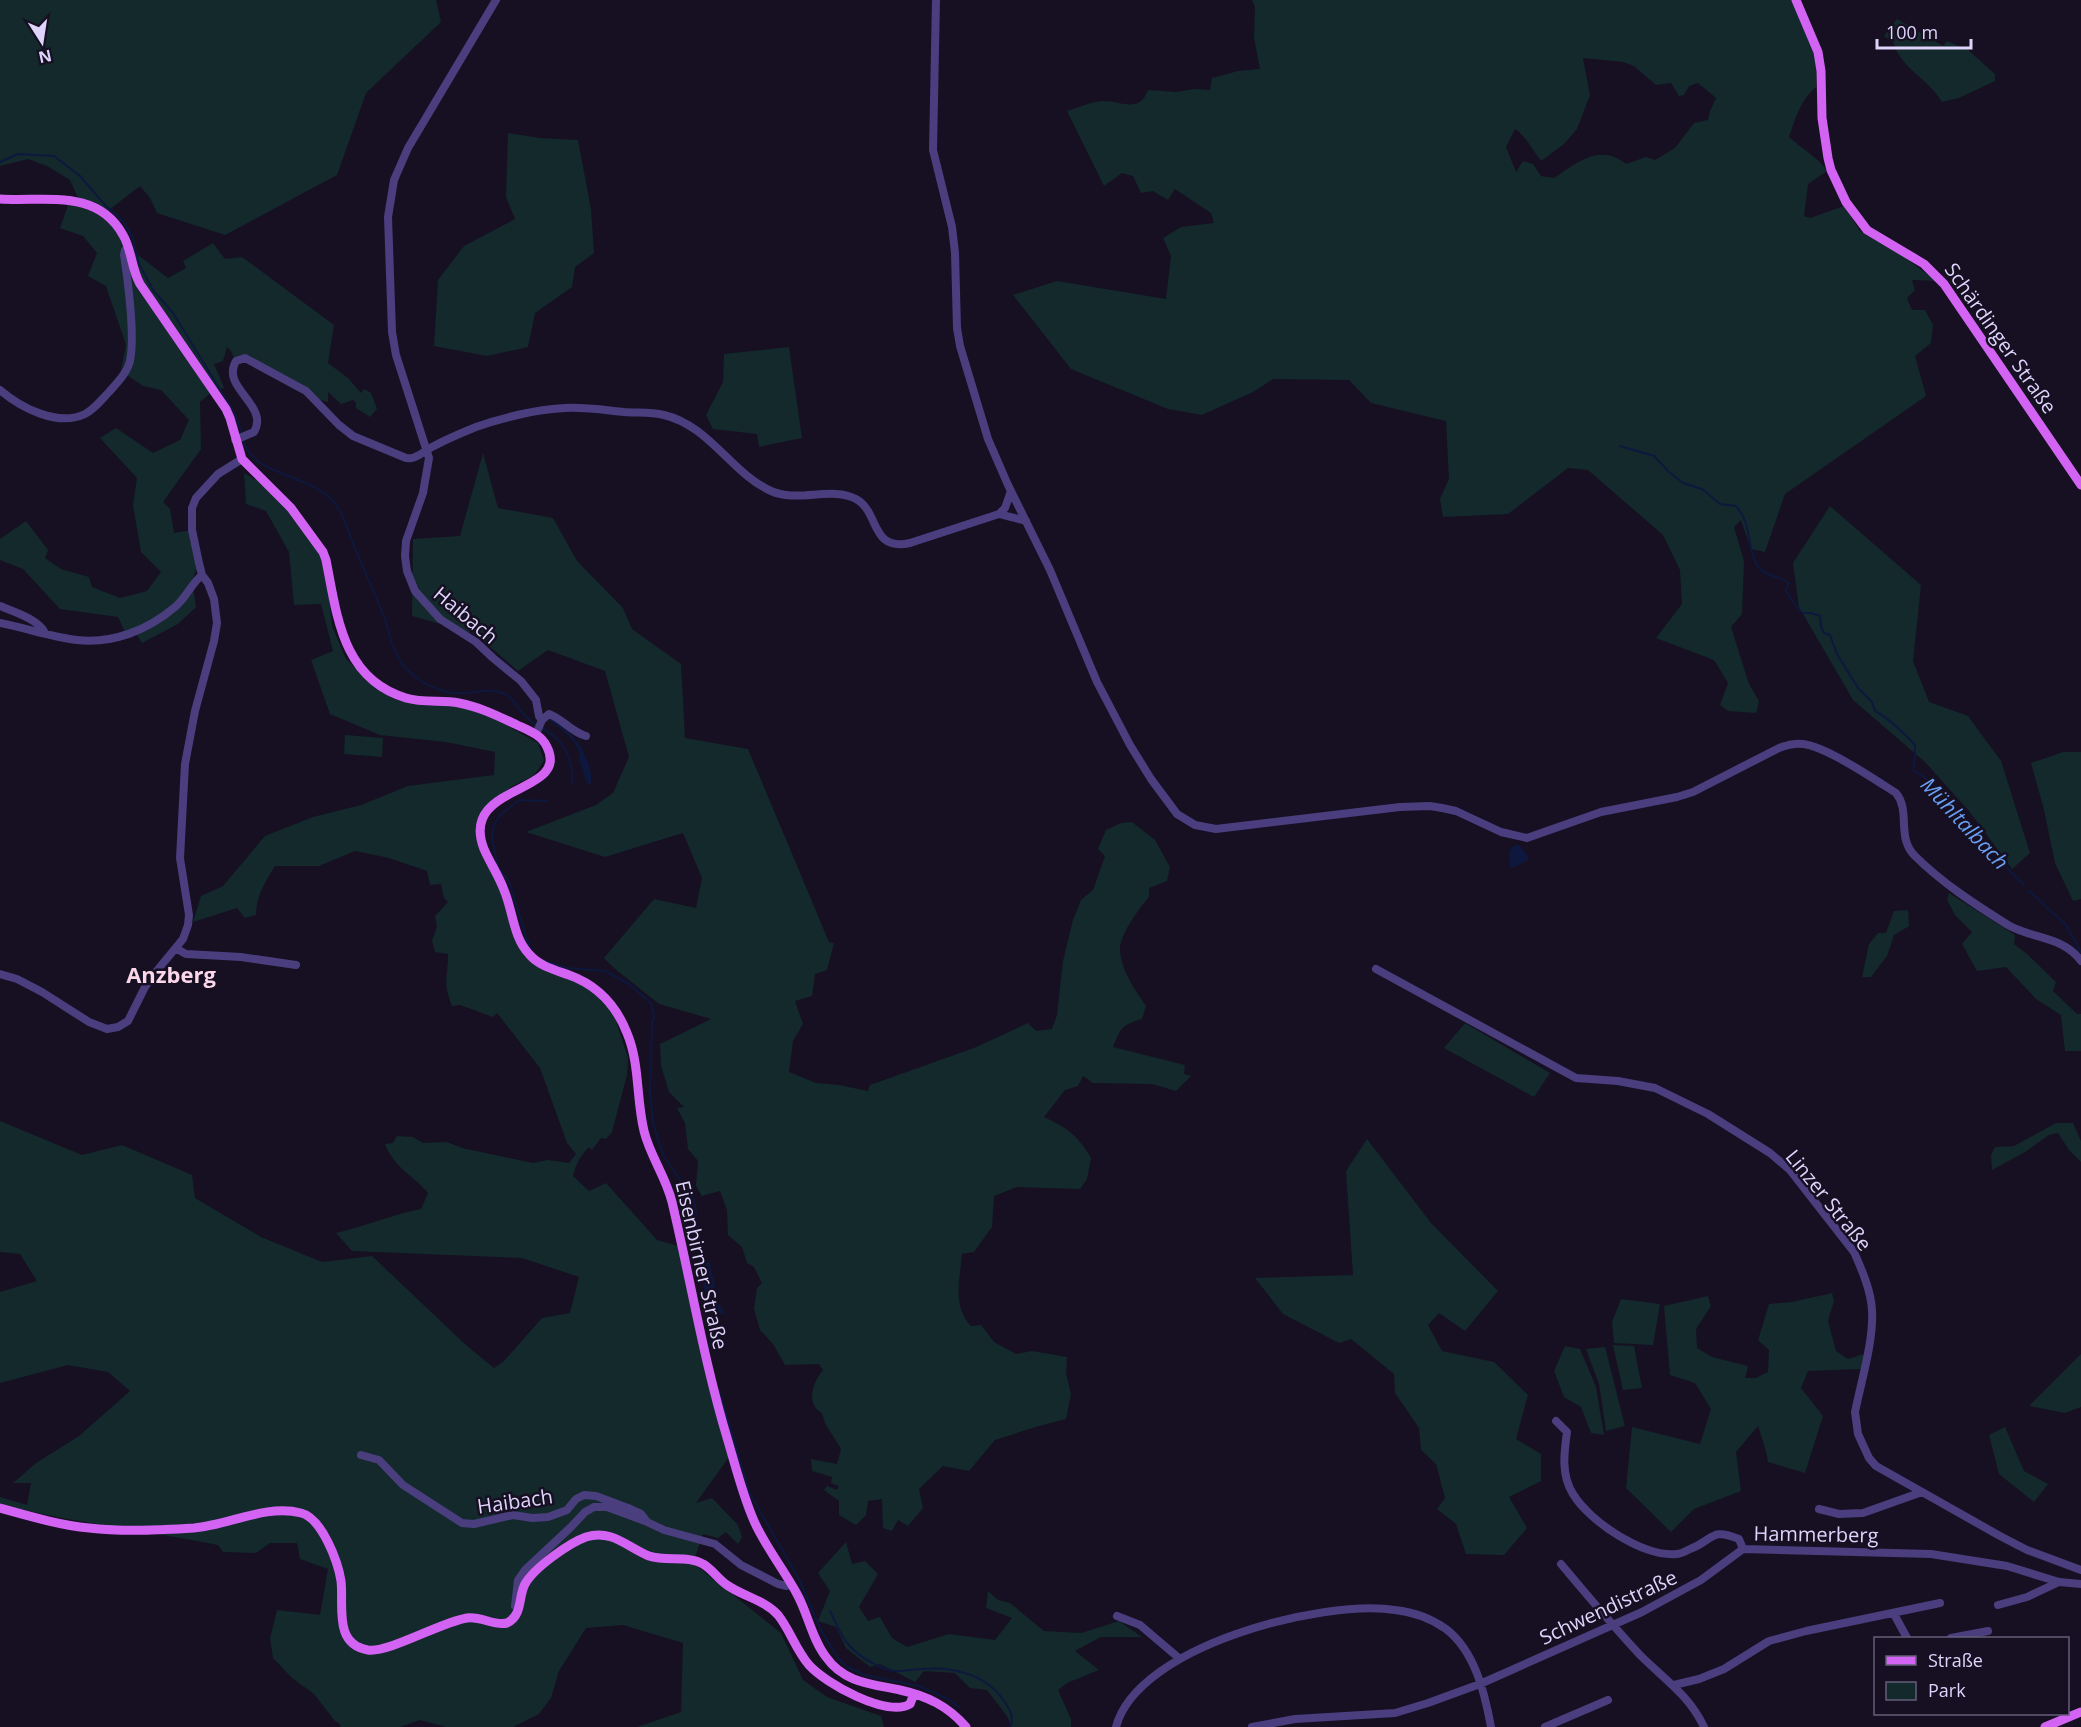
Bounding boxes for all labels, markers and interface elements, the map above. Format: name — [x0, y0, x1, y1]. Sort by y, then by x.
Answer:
north arrow — [12, 12, 72, 72]
scale bar — [1877, 12, 1972, 50]
text: 100 m — [1886, 20, 1938, 44]
text: N — [36, 45, 54, 69]
street label: Schärdinger Straße — [1939, 257, 2063, 419]
street label: Haibach — [428, 580, 504, 650]
water label: Mühltalbach — [1915, 771, 2015, 875]
district label: Anzberg — [126, 959, 216, 989]
street label: Linzer Straße — [1780, 1144, 1878, 1256]
street label: Eisenbirner Straße — [669, 1178, 735, 1352]
street label: Haibach — [475, 1482, 555, 1520]
street label: Hammerberg — [1753, 1519, 1879, 1549]
street label: Schwendistraße — [1535, 1563, 1681, 1651]
legend — [1874, 1637, 2069, 1715]
text: Straße — [1928, 1648, 1983, 1672]
text: Park — [1928, 1678, 1966, 1702]

